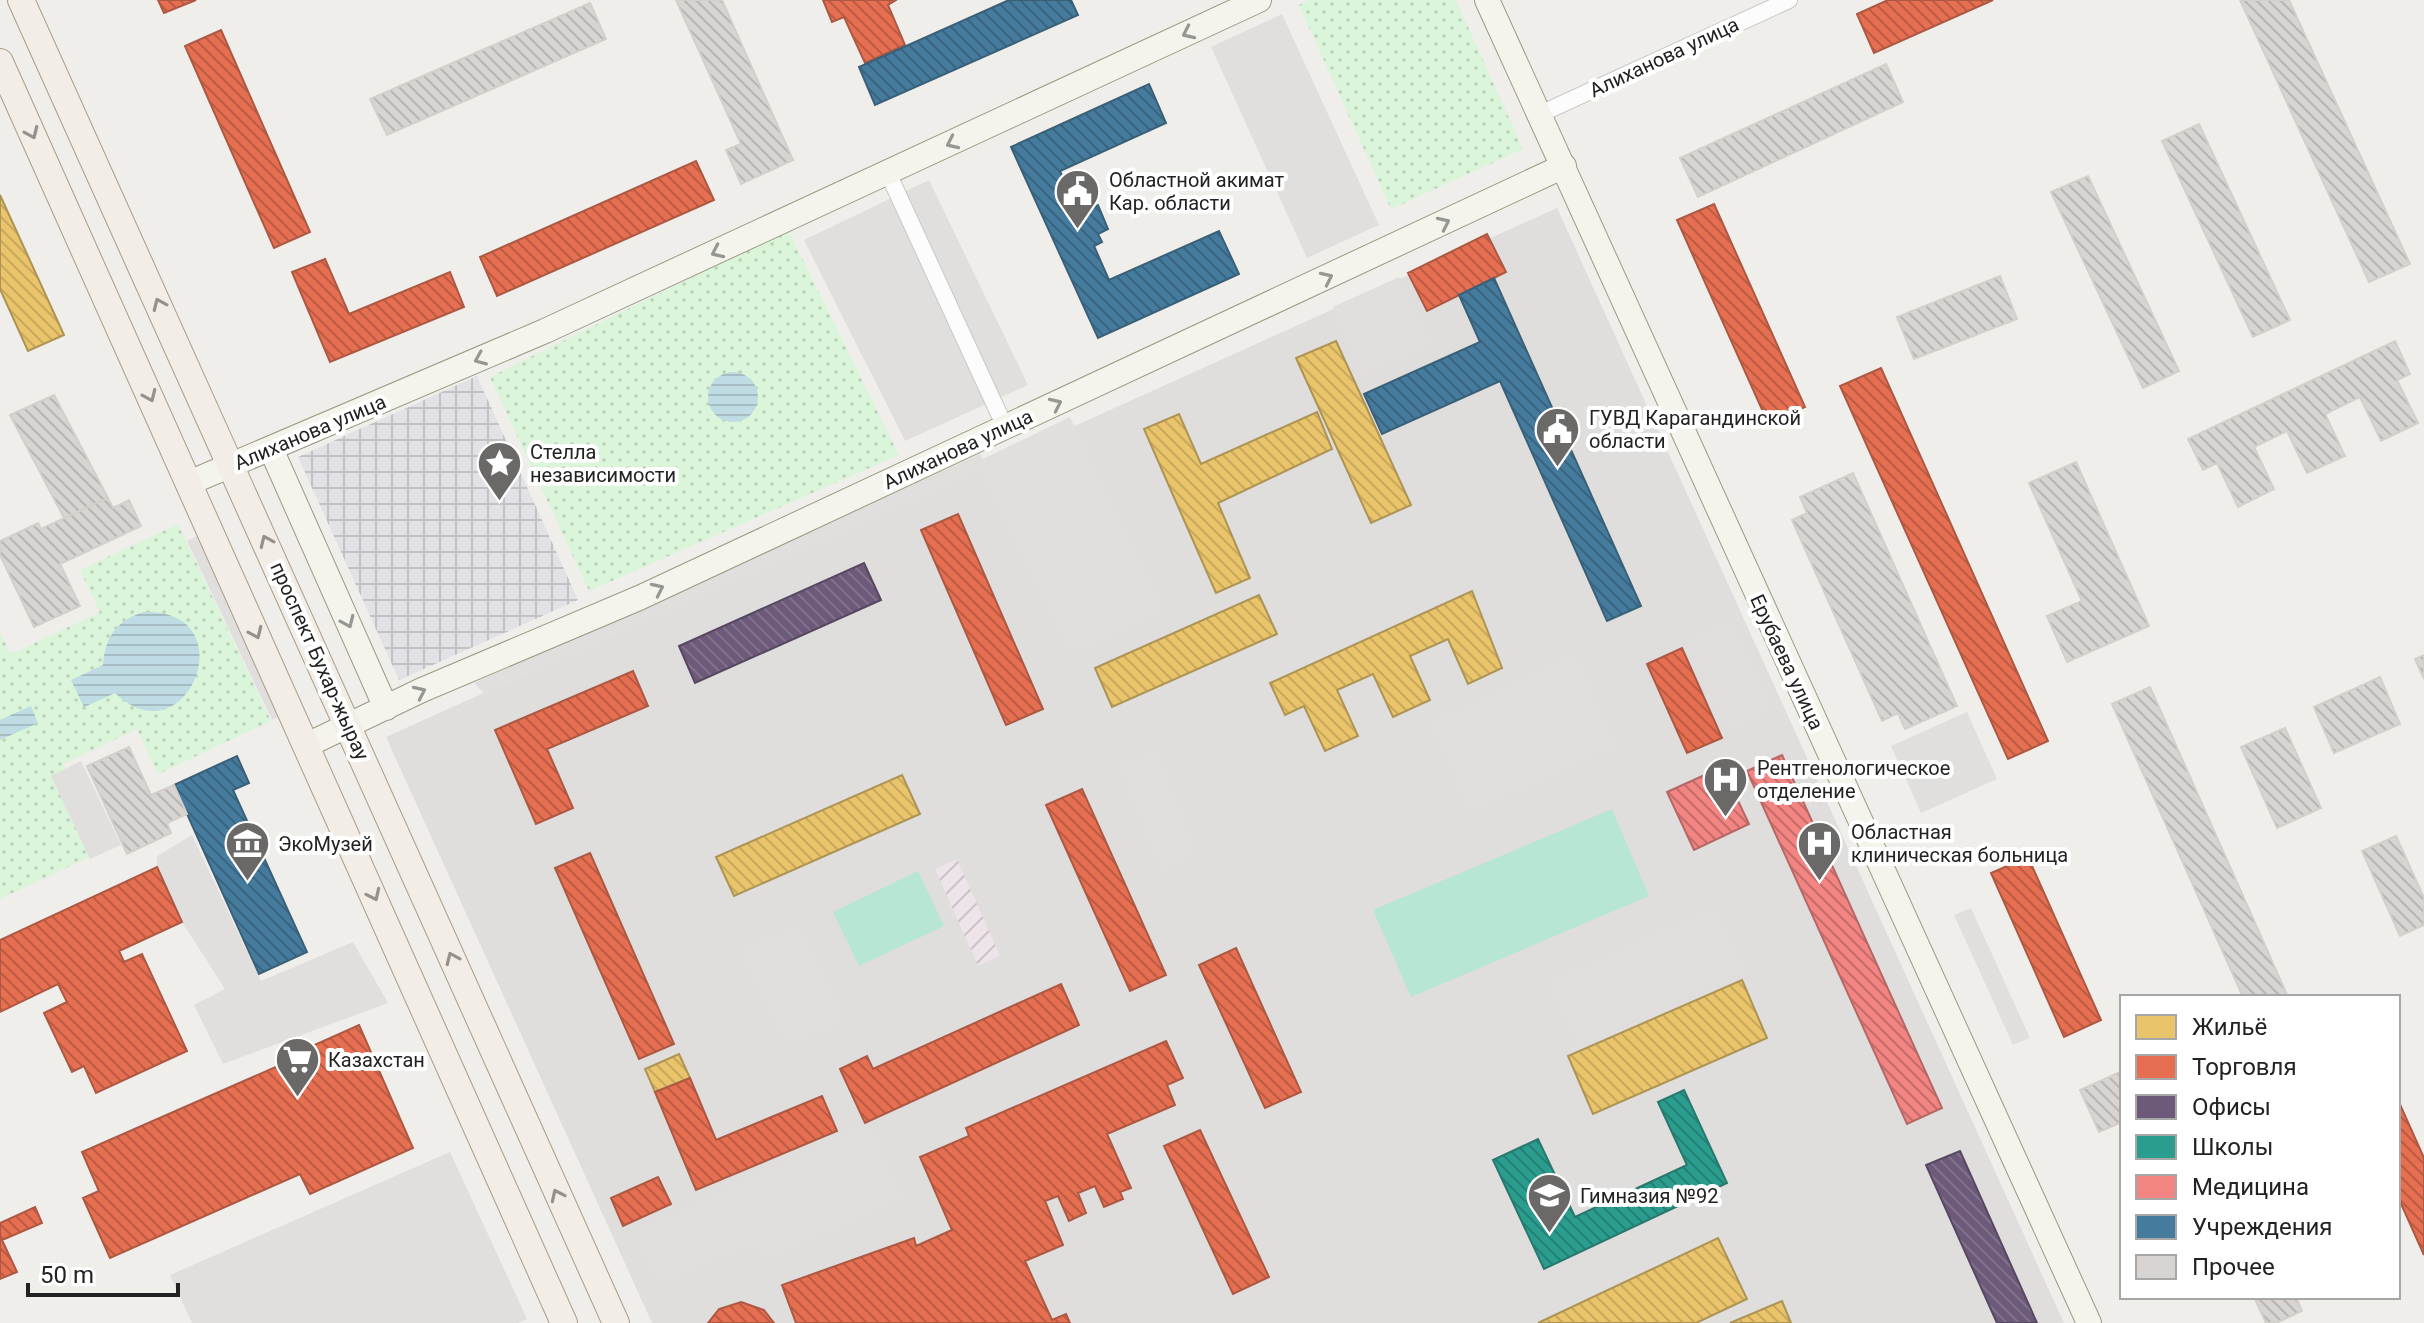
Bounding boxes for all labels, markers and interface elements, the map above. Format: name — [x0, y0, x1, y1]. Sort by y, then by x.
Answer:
street label: Алиханова улица — [1585, 12, 1743, 102]
one-way arrow — [1182, 23, 1197, 39]
one-way arrow — [22, 125, 38, 139]
one-way arrow — [946, 133, 961, 149]
public building icon: Областной акимат Кар. области — [1054, 168, 1102, 231]
place label: Областной акимат Кар. области — [1109, 168, 1285, 215]
one-way arrow — [1435, 217, 1450, 233]
one-way arrow — [710, 243, 725, 259]
one-way arrow — [1319, 272, 1333, 288]
one-way arrow — [153, 298, 169, 313]
one-way arrow — [473, 349, 488, 365]
one-way arrow — [140, 387, 156, 402]
street label: Алиханова улица — [231, 389, 389, 475]
one-way arrow — [1047, 398, 1062, 414]
street label: Алиханова улица — [879, 404, 1037, 494]
public building icon: ГУВД Карагандинской области — [1534, 405, 1582, 468]
place label: ГУВД Карагандинской области — [1589, 406, 1801, 453]
place icon: Стелла независимости — [475, 439, 523, 502]
place label: Стелла независимости — [530, 440, 676, 487]
one-way arrow — [260, 535, 276, 550]
street label: проспект Бухар-жырау — [265, 558, 375, 764]
one-way arrow — [650, 583, 665, 599]
street label: Ерубаева улица — [1745, 590, 1829, 734]
one-way arrow — [338, 614, 354, 628]
one-way arrow — [247, 624, 263, 639]
one-way arrow — [411, 686, 426, 702]
hospital icon: Рентгенологическое отделение — [1702, 756, 1750, 819]
place label: Рентгенологическое отделение — [1757, 756, 1950, 803]
hospital icon: Областная клиническая больница — [1796, 819, 1844, 882]
museum icon: ЭкоМузей — [223, 820, 271, 883]
place label: Областная клиническая больница — [1851, 820, 2068, 867]
place label: ЭкоМузей — [278, 832, 373, 856]
one-way arrow — [364, 887, 380, 902]
one-way arrow — [445, 952, 461, 966]
legend — [2120, 995, 2400, 1299]
text: Жильё — [2192, 1013, 2267, 1041]
supermarket icon: Казахстан — [273, 1036, 321, 1099]
place label: Казахстан — [328, 1048, 425, 1072]
text: Торговля — [2192, 1053, 2297, 1081]
text: Офисы — [2192, 1093, 2271, 1121]
text: Школы — [2192, 1133, 2273, 1161]
school or university icon: Гимназия №92 — [1525, 1172, 1573, 1235]
text: Медицина — [2192, 1173, 2309, 1201]
place label: Гимназия №92 — [1580, 1184, 1719, 1208]
one-way arrow — [551, 1189, 567, 1204]
text: Учреждения — [2192, 1213, 2333, 1241]
scale bar — [28, 1247, 178, 1297]
text: Прочее — [2192, 1253, 2275, 1281]
text: 50 m — [40, 1261, 94, 1289]

